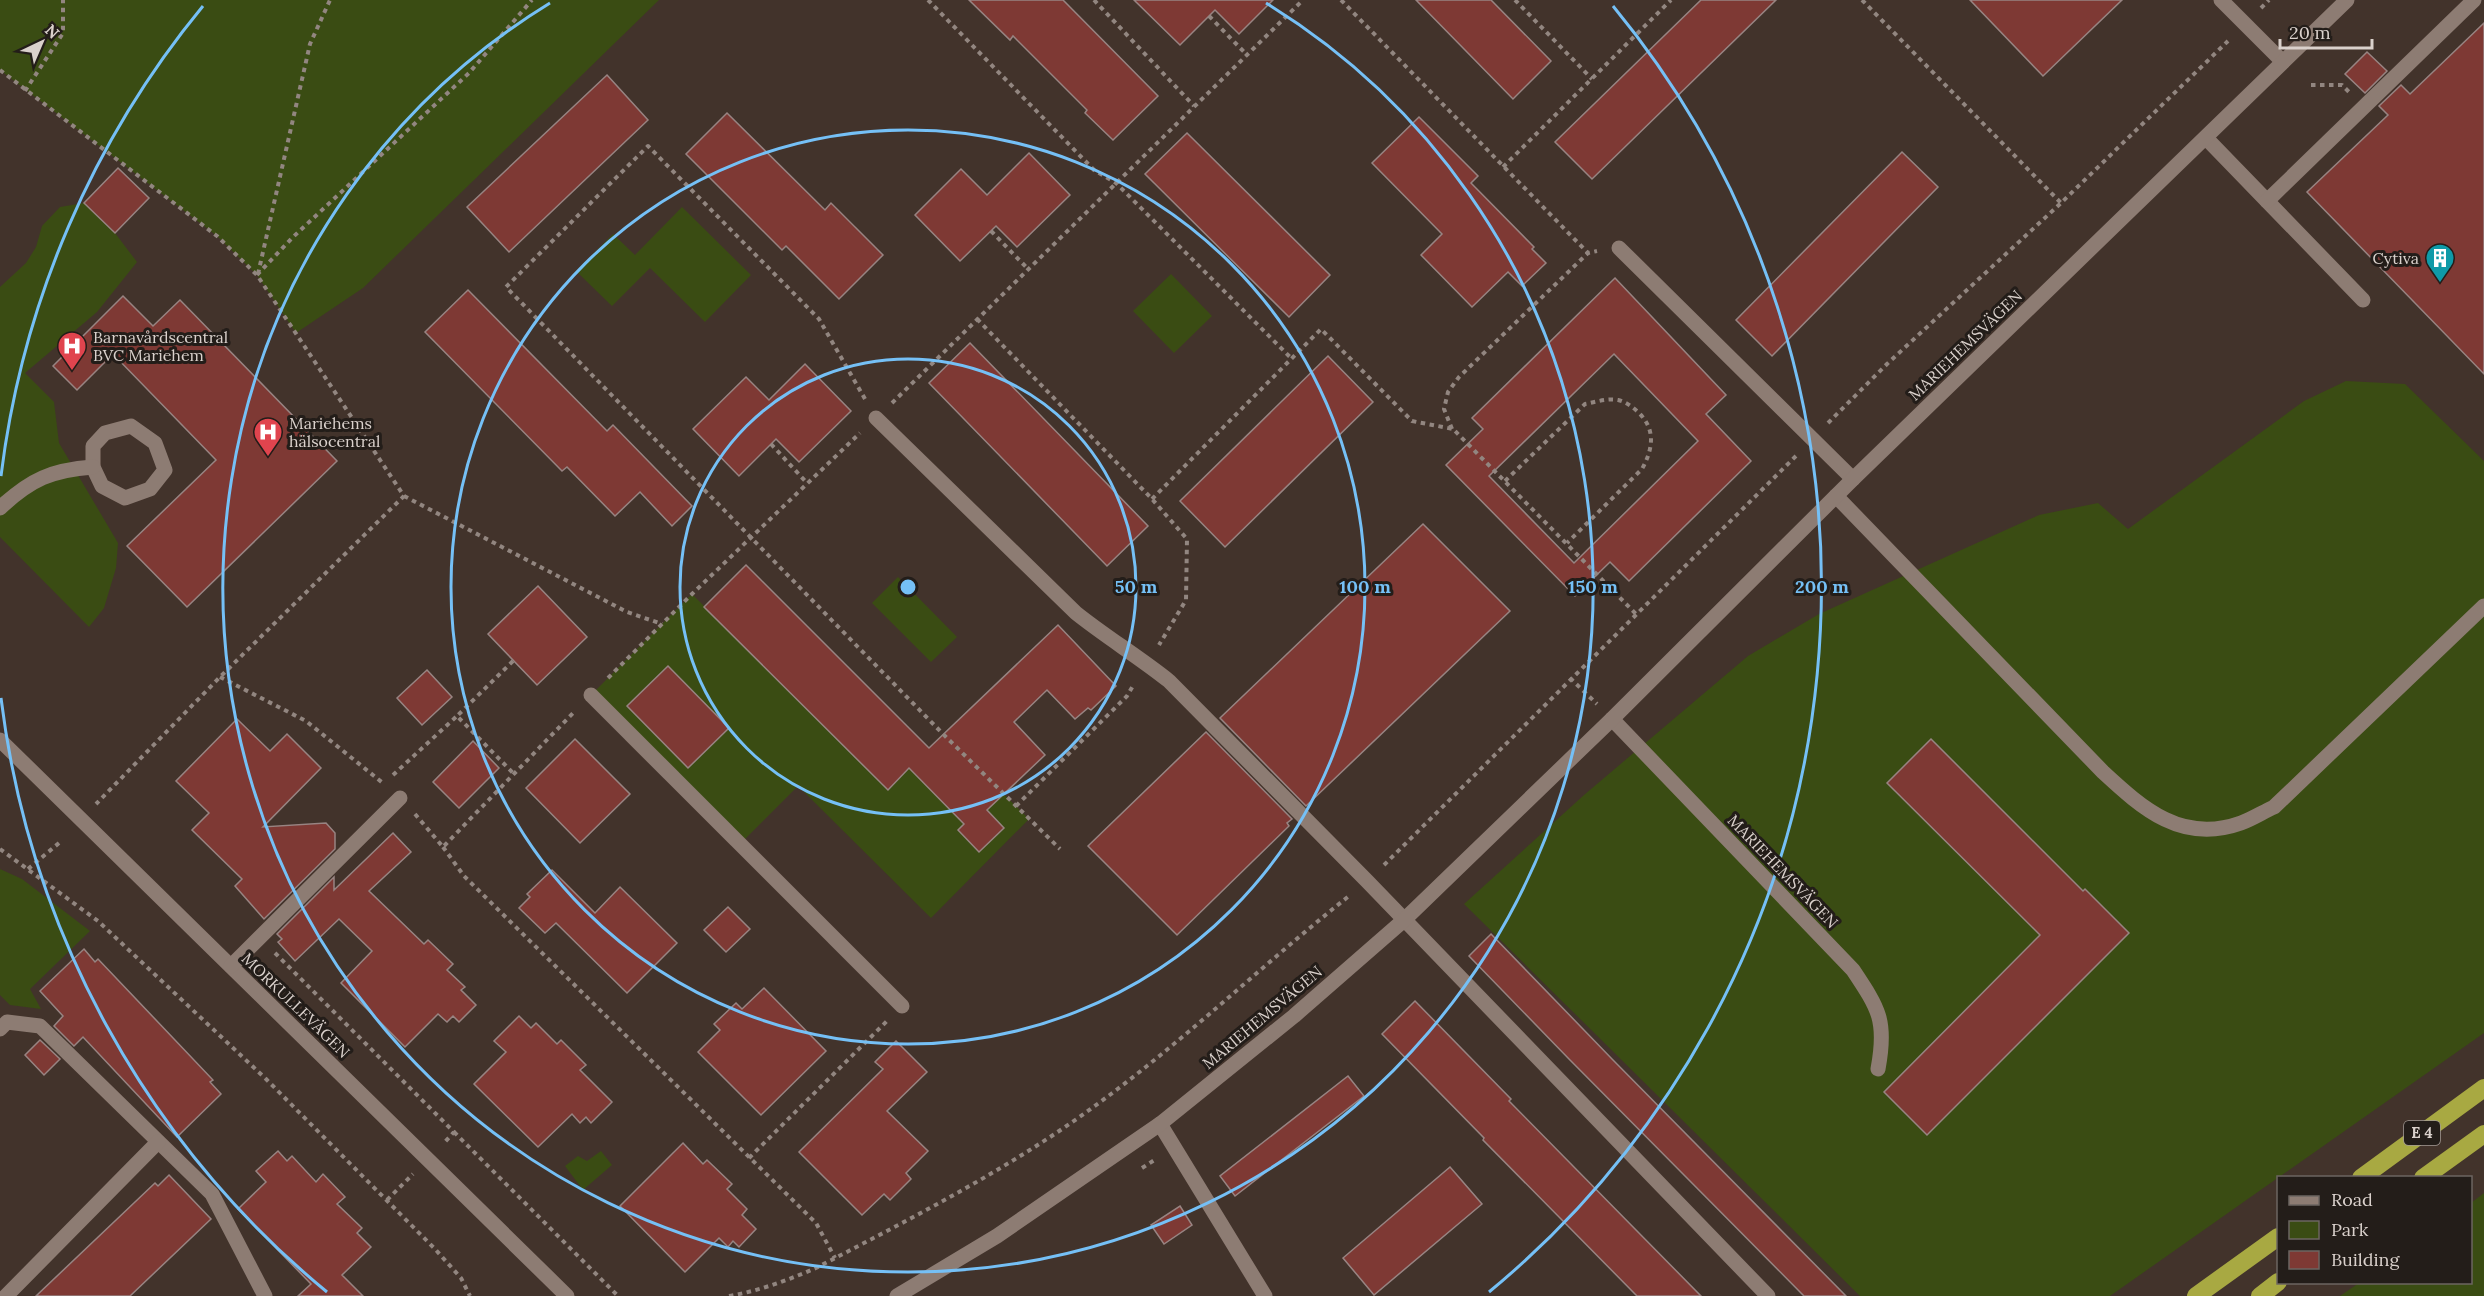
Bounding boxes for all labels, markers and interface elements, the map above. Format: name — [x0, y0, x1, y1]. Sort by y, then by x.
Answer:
north arrow — [12, 12, 72, 72]
scale bar — [2280, 12, 2372, 50]
text: N — [41, 20, 64, 43]
text: 20 m — [2289, 21, 2331, 44]
building icon: Cytiva — [2424, 242, 2456, 284]
place label: Cytiva — [2372, 248, 2419, 268]
street label: MARIEHEMSVÄGEN — [1904, 286, 2026, 404]
place label: Barnavårdscentral BVC Mariehem — [93, 327, 228, 365]
hospital icon: Barnavårdscentral BVC Mariehem — [56, 330, 88, 372]
place label: Mariehems hälsocentral — [289, 413, 380, 451]
hospital icon: Mariehems hälsocentral — [252, 416, 284, 458]
text: 50 m — [1115, 575, 1158, 598]
text: 100 m — [1339, 575, 1391, 598]
text: 150 m — [1568, 575, 1618, 598]
text: 200 m — [1795, 575, 1849, 598]
centre of rings — [898, 577, 918, 597]
street label: MARIEHEMSVÄGEN — [1724, 810, 1842, 932]
street label: MORKULLEVÄGEN — [238, 948, 354, 1062]
street label: MARIEHEMSVÄGEN — [1198, 961, 1326, 1073]
road number: E 4 — [2404, 1121, 2440, 1145]
legend — [2277, 1176, 2472, 1284]
text: Road — [2331, 1188, 2373, 1211]
text: Park — [2331, 1218, 2369, 1241]
text: Building — [2331, 1248, 2401, 1271]

